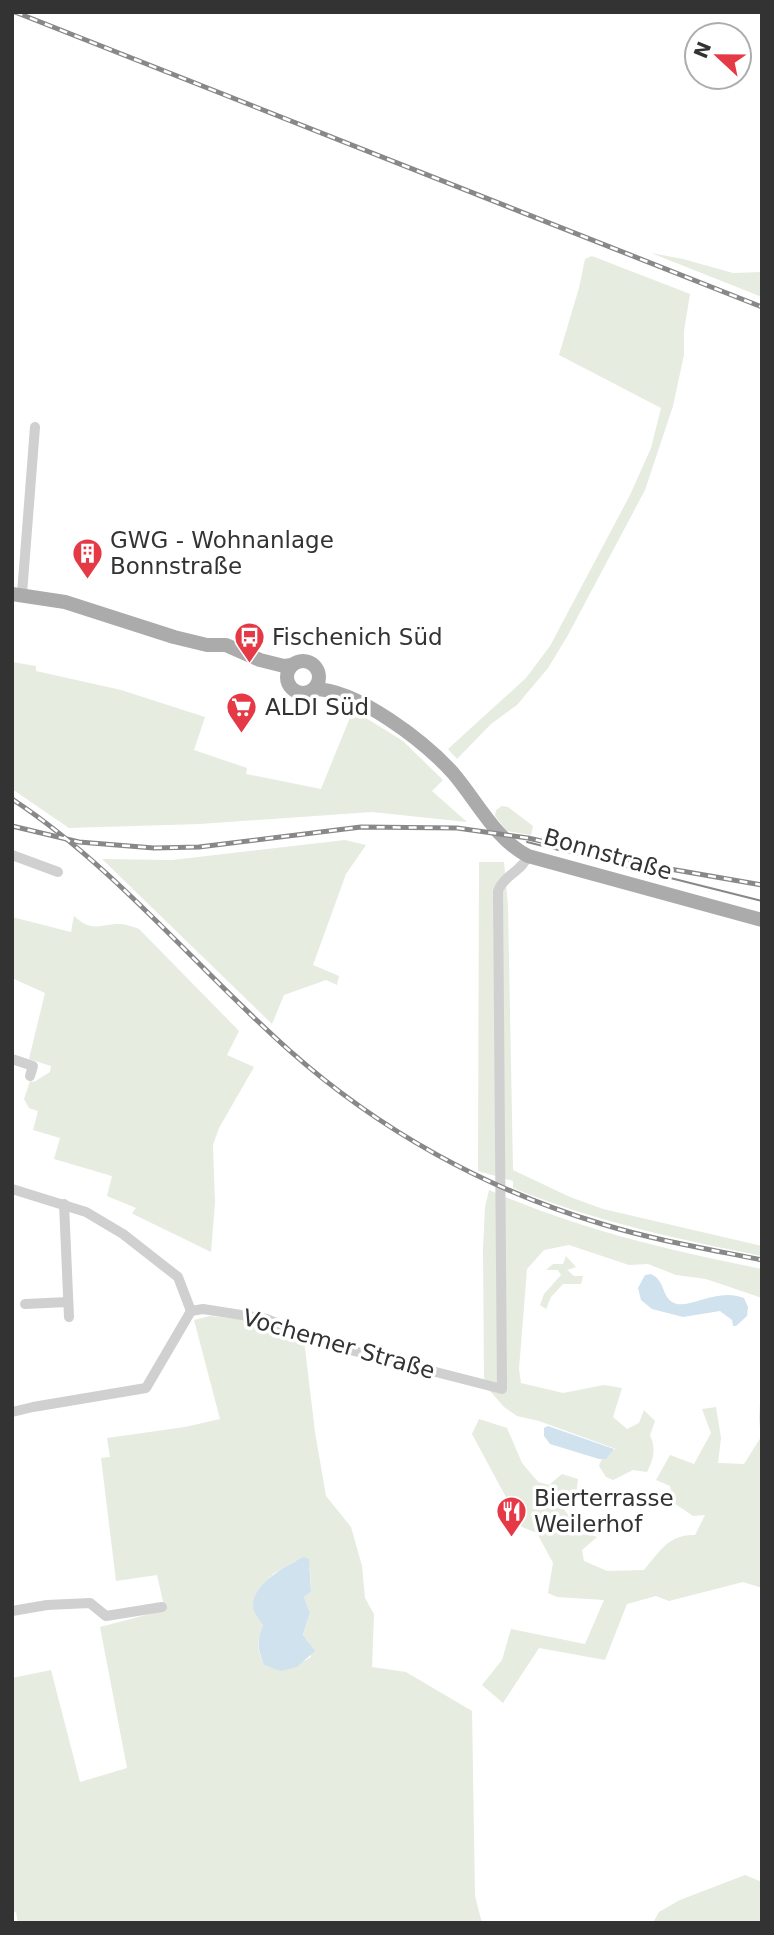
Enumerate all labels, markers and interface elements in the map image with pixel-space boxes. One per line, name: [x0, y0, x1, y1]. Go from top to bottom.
north arrow: [683, 21, 753, 91]
text: N: [689, 38, 715, 61]
place label: GWG - Wohnanlage Bonnstraße: [110, 527, 334, 579]
building icon: GWG - Wohnanlage Bonnstraße: [70, 536, 104, 580]
bus stop icon: Fischenich Süd: [232, 620, 266, 664]
place label: Fischenich Süd: [272, 624, 443, 650]
supermarket icon: ALDI Süd: [225, 690, 259, 734]
place label: ALDI Süd: [265, 694, 369, 720]
street label: Bonnstraße: [541, 823, 675, 885]
street label: Vochemer Straße: [240, 1304, 438, 1384]
place label: Bierterrasse Weilerhof: [534, 1485, 674, 1537]
restaurant icon: Bierterrasse Weilerhof: [494, 1494, 528, 1538]

